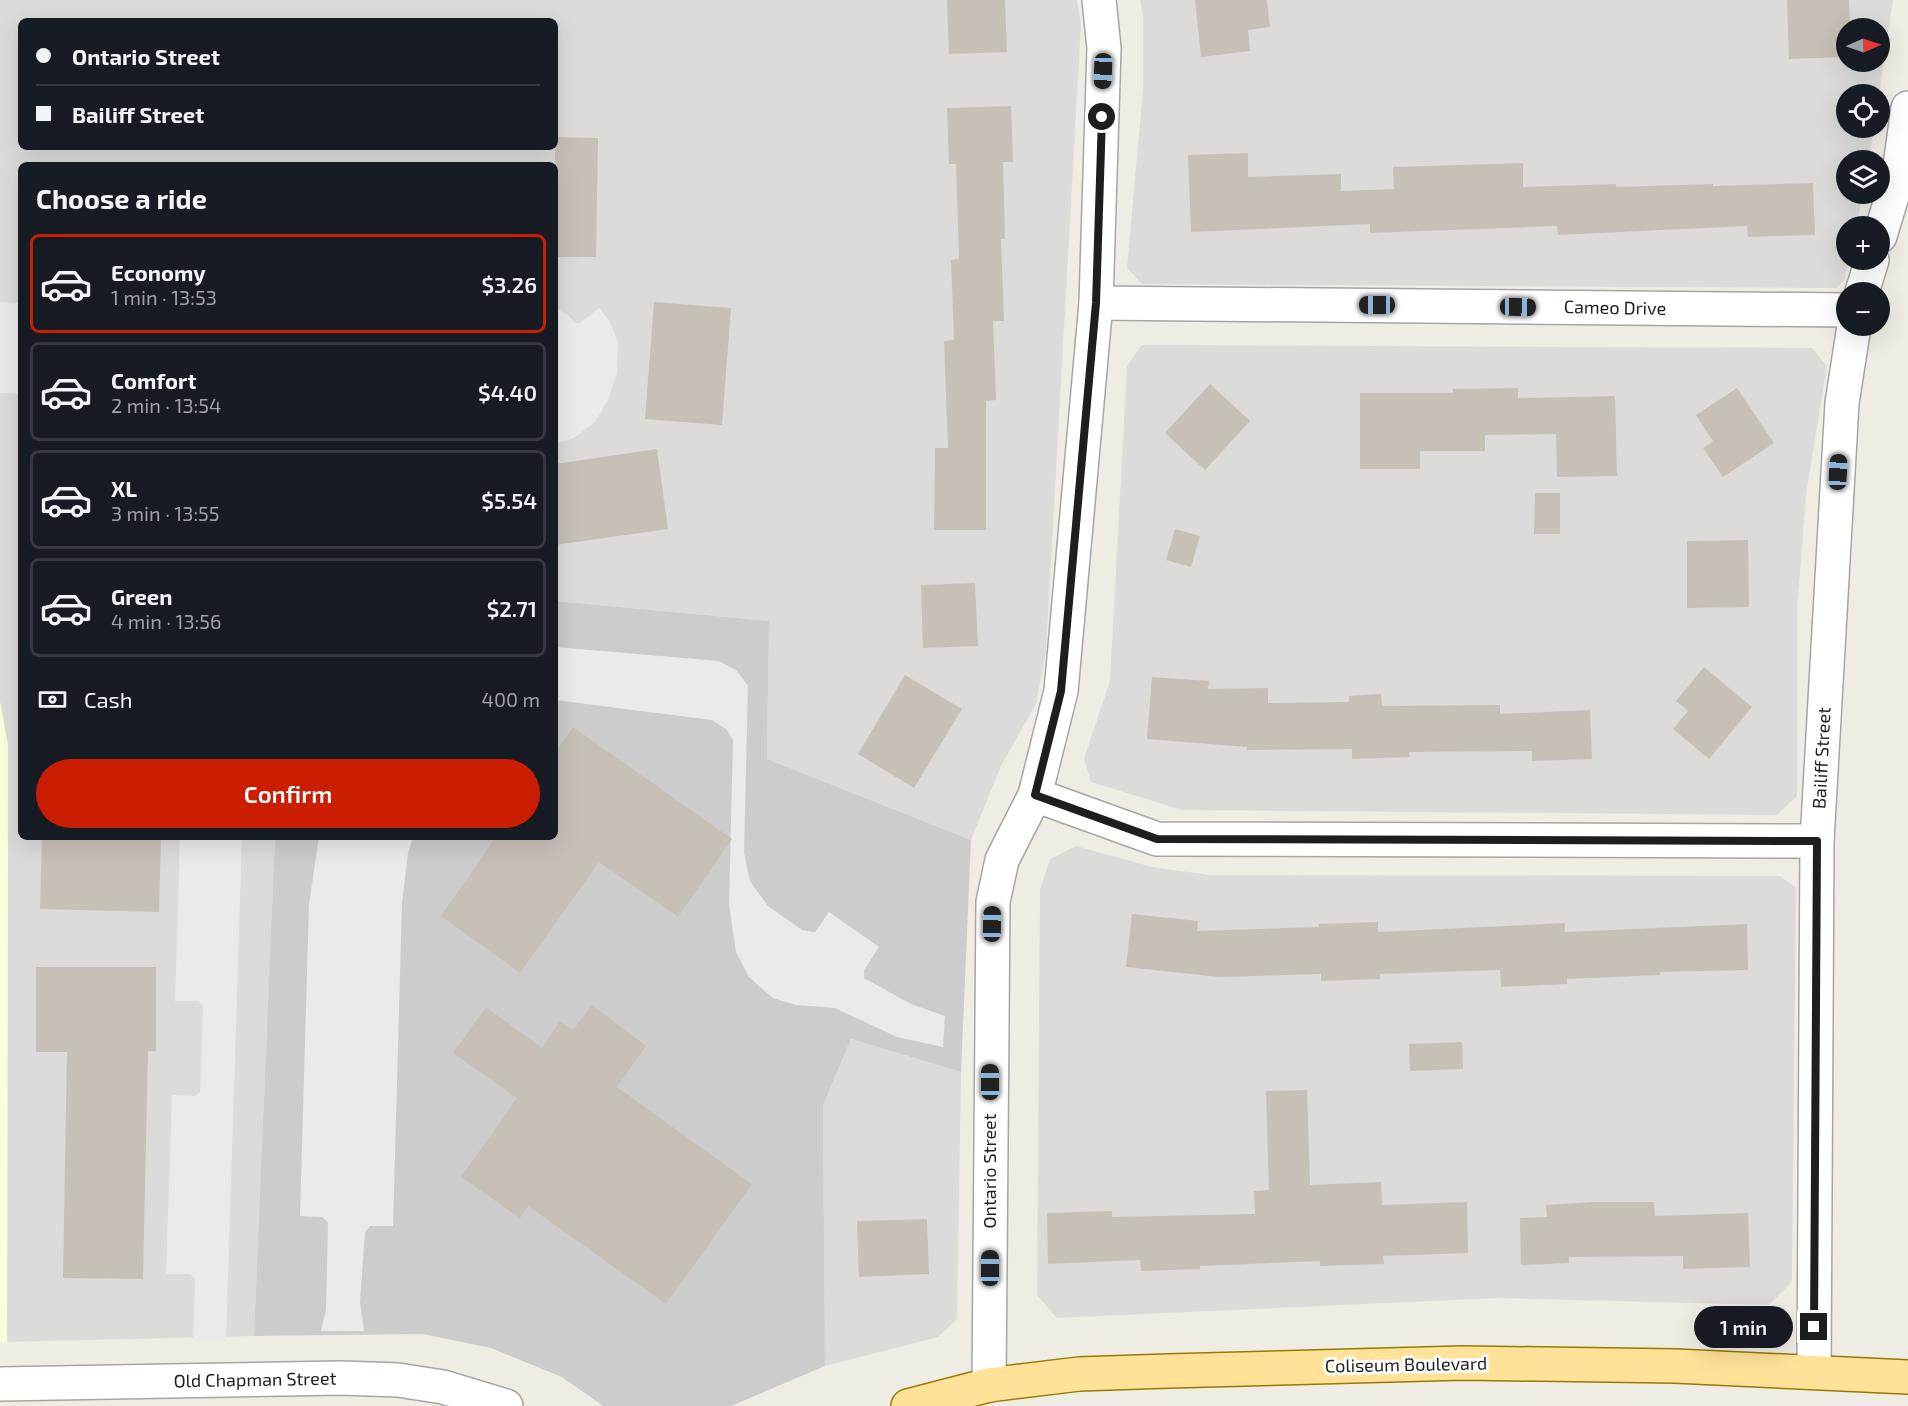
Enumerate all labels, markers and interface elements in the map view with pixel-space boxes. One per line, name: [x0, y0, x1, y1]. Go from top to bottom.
north arrow: [1836, 18, 1890, 72]
map controls: [1836, 18, 1890, 336]
text: Ontario Street: [72, 43, 220, 69]
car: [1093, 53, 1113, 89]
button: locate: [1836, 84, 1890, 138]
text: Bailiff Street: [72, 101, 204, 127]
route start: [1088, 103, 1115, 130]
button: layers: [1836, 150, 1890, 204]
text: Choose a ride: [36, 182, 207, 214]
button: +: [1836, 216, 1890, 270]
icon: car: [39, 257, 93, 311]
text: Economy: [111, 259, 206, 285]
text: $3.26: [481, 271, 537, 297]
button: −: [1836, 282, 1890, 336]
text: 1 min · 13:53: [111, 285, 217, 309]
street label: Cameo Drive: [1564, 295, 1666, 319]
car: [1359, 296, 1395, 314]
car: [1500, 298, 1536, 316]
icon: car: [39, 365, 93, 419]
text: Comfort: [111, 367, 196, 393]
text: $4.40: [478, 379, 537, 405]
text: 2 min · 13:54: [111, 393, 221, 417]
car: [1828, 454, 1848, 490]
icon: car: [39, 473, 93, 527]
text: XL: [111, 475, 137, 501]
text: $5.54: [481, 487, 537, 513]
text: 3 min · 13:55: [111, 501, 220, 525]
icon: car: [39, 581, 93, 635]
text: Green: [111, 583, 173, 609]
text: $2.71: [487, 595, 537, 621]
text: 4 min · 13:56: [111, 609, 221, 633]
icon: cash: [36, 683, 69, 716]
text: Cash: [84, 686, 133, 712]
text: 400 m: [482, 687, 540, 711]
street label: Bailiff Street: [1807, 706, 1835, 810]
button: Confirm: [36, 759, 540, 828]
car: [983, 906, 1001, 942]
car: [981, 1064, 999, 1100]
street label: Ontario Street: [978, 1113, 1000, 1229]
car: [981, 1250, 999, 1286]
callout: 1 min: [1694, 1306, 1793, 1348]
route end: [1800, 1313, 1827, 1340]
text: 1 min: [1720, 1315, 1767, 1339]
street label: Coliseum Boulevard: [1325, 1352, 1487, 1376]
street label: Old Chapman Street: [173, 1367, 337, 1391]

